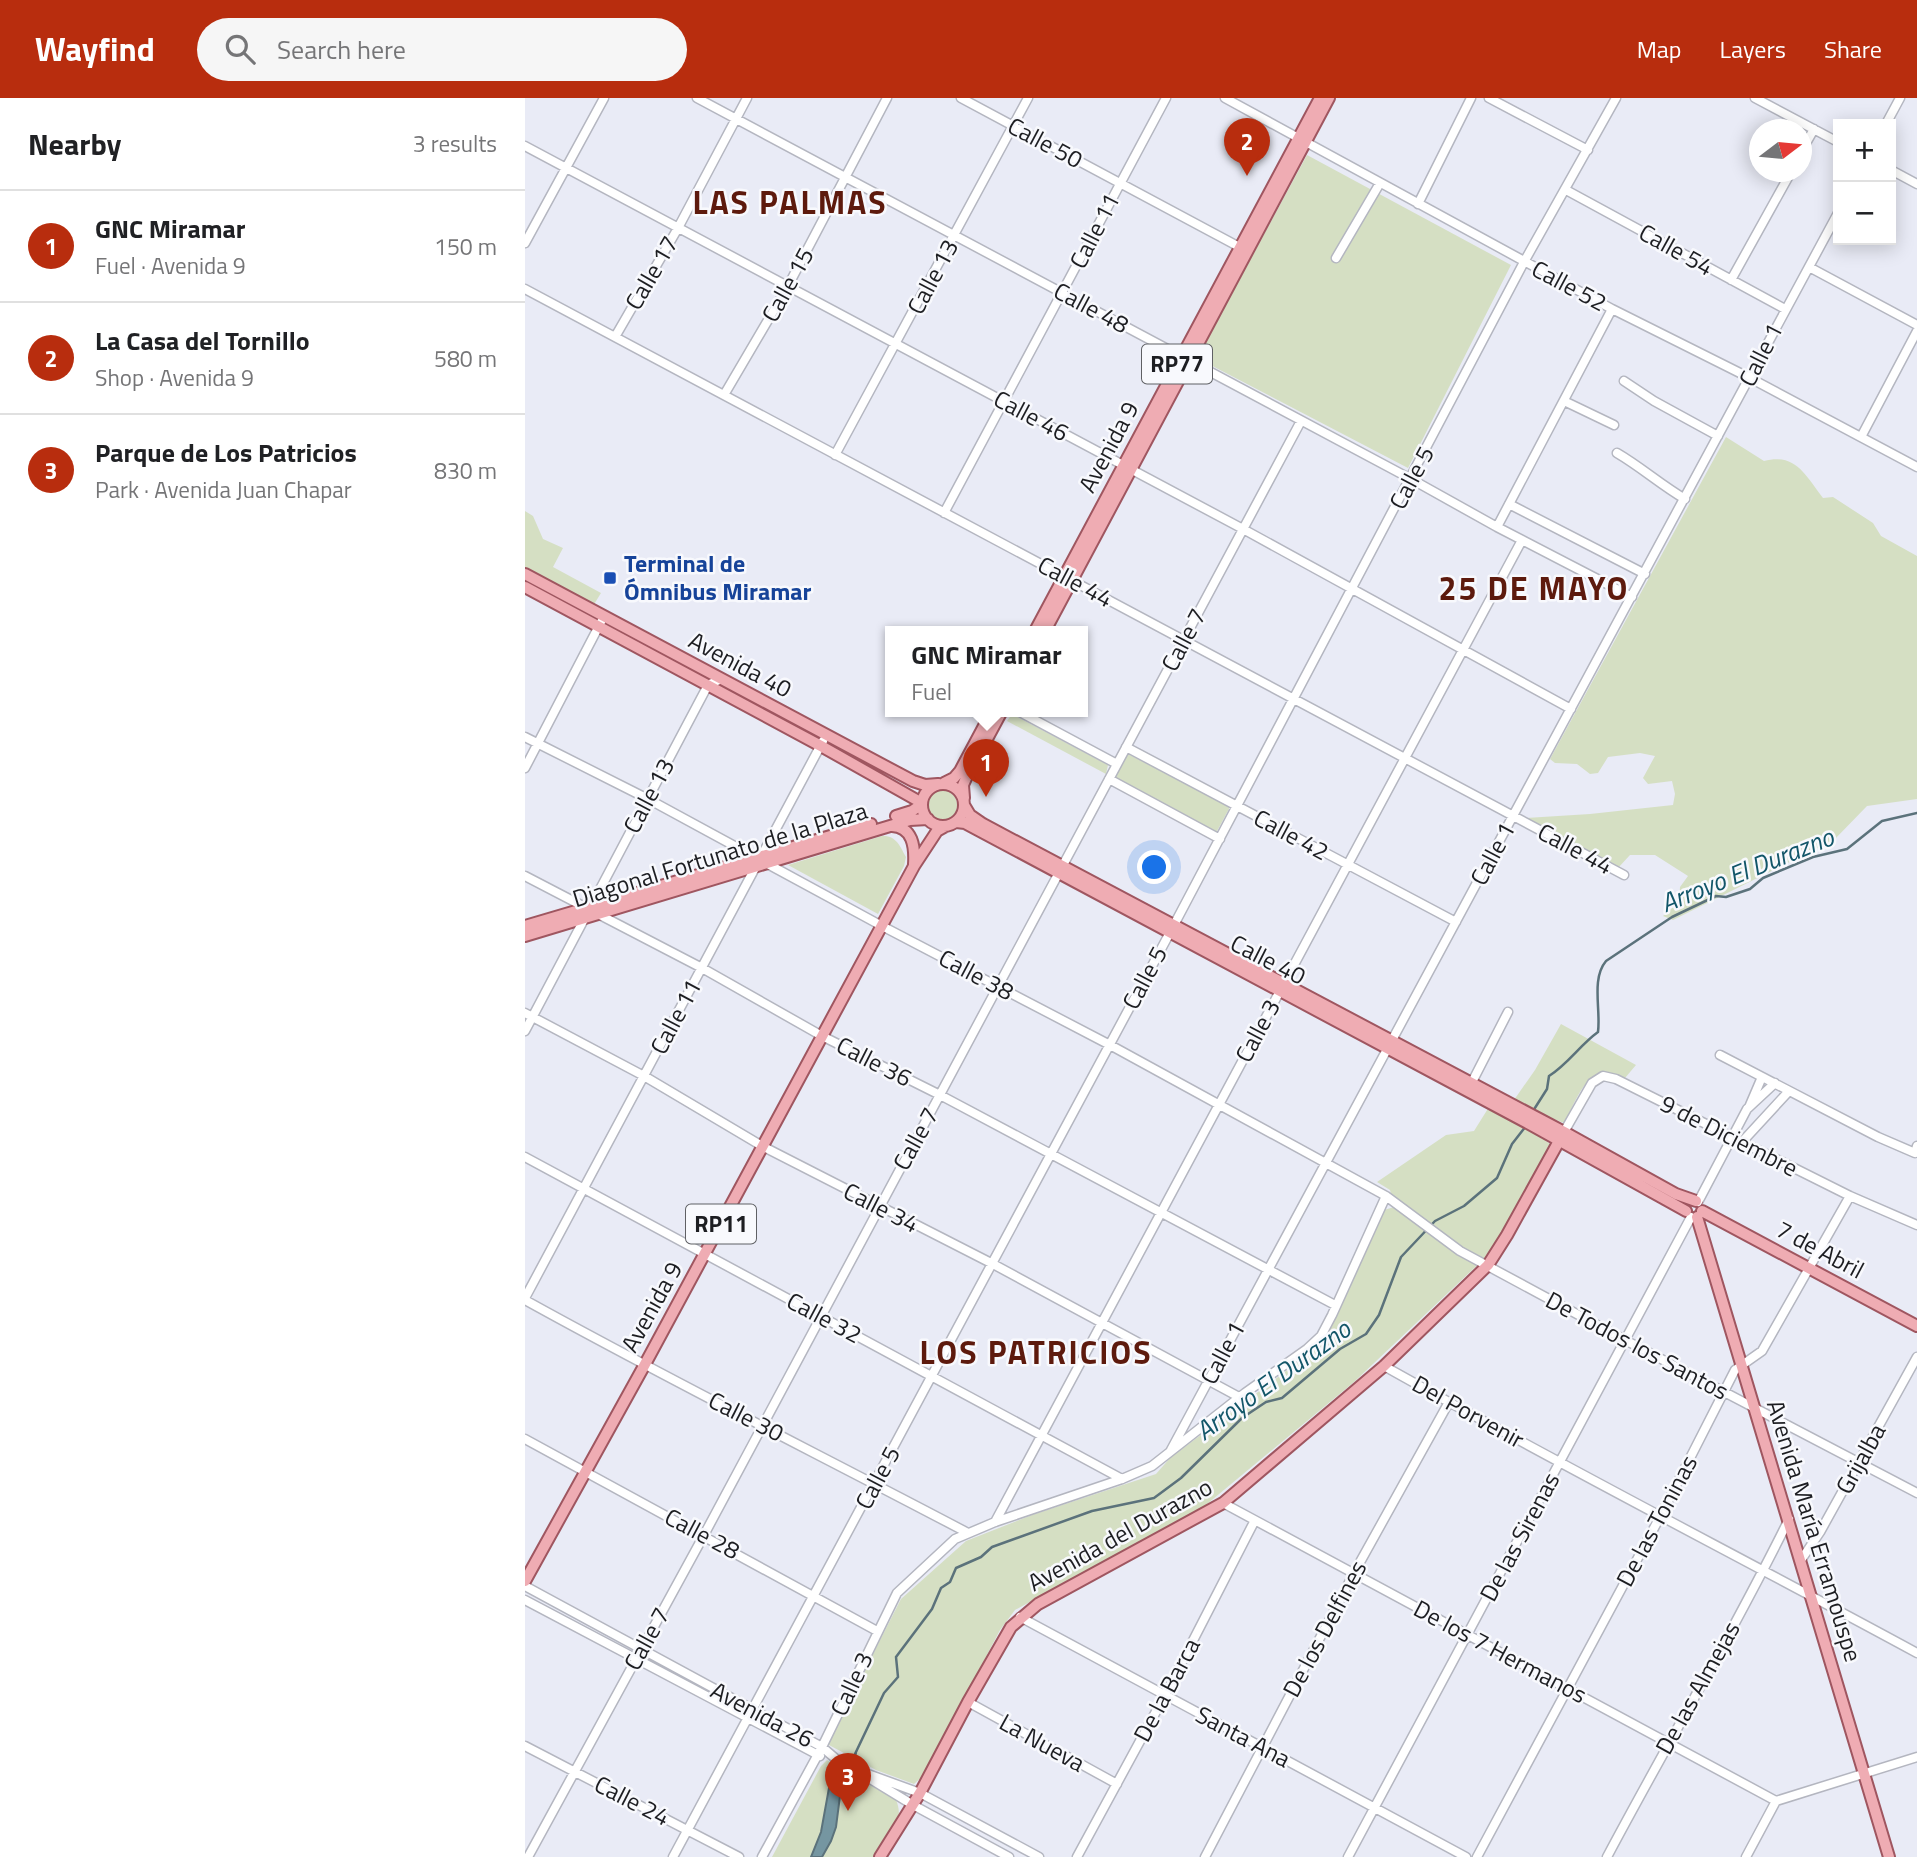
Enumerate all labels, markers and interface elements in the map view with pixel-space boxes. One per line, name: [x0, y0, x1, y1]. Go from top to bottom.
search box: [197, 18, 687, 81]
text: Wayfind: [35, 24, 155, 74]
icon: search: [221, 30, 259, 68]
text: Search here: [277, 30, 406, 69]
text: Map: [1637, 31, 1682, 67]
text: Layers: [1720, 31, 1786, 67]
text: Share: [1824, 31, 1882, 67]
street label: Calle 50: [1002, 107, 1089, 177]
pin: 2: [1224, 118, 1270, 176]
north arrow: [1749, 119, 1812, 182]
map controls: [1833, 119, 1896, 245]
button: +: [1833, 119, 1896, 182]
text: Nearby: [28, 121, 121, 167]
text: 3 results: [413, 126, 497, 161]
district label: LAS PALMAS: [692, 178, 888, 226]
button: −: [1833, 182, 1896, 245]
street label: Calle 11: [1060, 187, 1128, 275]
text: GNC Miramar: [95, 209, 246, 248]
street label: Calle 54: [1633, 214, 1720, 284]
text: 1: [45, 229, 57, 264]
text: 150 m: [434, 229, 497, 264]
street label: Calle 17: [615, 229, 687, 316]
street label: Calle 13: [897, 233, 967, 320]
street label: Calle 15: [752, 241, 822, 328]
text: Fuel · Avenida 9: [95, 248, 246, 283]
street label: Calle 52: [1526, 250, 1613, 320]
street label: Calle 48: [1048, 272, 1135, 342]
street label: Calle 1: [1729, 317, 1791, 393]
text: La Casa del Tornillo: [95, 321, 310, 360]
text: 2: [45, 341, 57, 376]
text: 580 m: [434, 341, 497, 376]
road number: RP77: [1142, 344, 1212, 384]
text: Shop · Avenida 9: [95, 360, 254, 395]
street label: Calle 46: [988, 380, 1075, 450]
street label: Avenida 9: [1069, 394, 1147, 499]
text: Parque de Los Patricios: [95, 433, 357, 472]
street label: Calle 5: [1379, 439, 1443, 516]
text: 3: [45, 453, 57, 488]
text: 830 m: [434, 453, 497, 488]
text: Park · Avenida Juan Chapar: [95, 472, 352, 507]
place label: Terminal de Ómnibus Miramar: [624, 545, 812, 609]
street label: Calle 44: [1032, 546, 1119, 616]
district label: 25 DE MAYO: [1439, 564, 1629, 612]
marker: Terminal de Ómnibus Miramar: [602, 570, 618, 586]
street label: Calle 7: [1151, 601, 1215, 678]
street label: Avenida 40: [682, 622, 799, 706]
popup: [885, 626, 1088, 717]
text: GNC Miramar: [911, 635, 1062, 674]
text: Fuel: [911, 674, 952, 709]
pin: 1: [963, 739, 1009, 797]
street label: Calle 13: [613, 752, 683, 839]
street label: Diagonal Fortunato de la Plaza: [568, 792, 872, 916]
street label: Calle 42: [1248, 799, 1335, 869]
street label: Calle 44: [1532, 813, 1619, 883]
street label: Calle 1: [1460, 815, 1524, 892]
water label: Arroyo El Durazno: [1654, 817, 1840, 922]
your location: [1137, 850, 1171, 884]
street label: Calle 40: [1224, 925, 1312, 993]
street label: Calle 38: [933, 939, 1020, 1009]
street label: Calle 5: [1112, 939, 1176, 1016]
street label: Calle 11: [640, 973, 710, 1060]
street label: Calle 3: [1225, 992, 1289, 1069]
street label: Calle 36: [830, 1027, 918, 1095]
street label: 9 de Diciembre: [1654, 1085, 1805, 1185]
street label: Calle 7: [883, 1100, 947, 1177]
street label: Calle 34: [837, 1173, 925, 1241]
road number: RP11: [686, 1204, 756, 1244]
street label: 7 de Abril: [1770, 1211, 1871, 1287]
street label: Avenida 9: [611, 1255, 691, 1358]
street label: Calle 32: [781, 1282, 868, 1352]
street label: De Todos los Santos: [1540, 1282, 1735, 1409]
water label: Arroyo El Durazno: [1187, 1309, 1359, 1449]
street label: Calle 1: [1190, 1314, 1254, 1391]
district label: LOS PATRICIOS: [919, 1328, 1153, 1376]
street label: Del Porvenir: [1406, 1365, 1531, 1457]
street label: Calle 30: [702, 1382, 790, 1450]
street label: Avenida María Erramouspe: [1758, 1395, 1872, 1666]
street label: Grijalba: [1826, 1417, 1894, 1500]
street label: Calle 5: [845, 1439, 909, 1516]
street label: De las Toninas: [1606, 1448, 1706, 1593]
street label: De las Sirenas: [1470, 1466, 1568, 1607]
street label: Avenida del Durazno: [1021, 1468, 1218, 1600]
street label: Calle 28: [659, 1498, 746, 1568]
street label: De los Delfines: [1273, 1554, 1375, 1703]
street label: De los 7 Hermanos: [1407, 1590, 1593, 1712]
street label: Calle 7: [614, 1600, 678, 1677]
street label: De las Almejas: [1646, 1614, 1749, 1761]
street label: De la Barca: [1124, 1631, 1209, 1748]
street label: Calle 3: [821, 1646, 882, 1722]
street label: Avenida 26: [704, 1672, 821, 1756]
street label: Santa Ana: [1190, 1696, 1297, 1776]
street label: La Nueva: [993, 1704, 1092, 1780]
pin: 3: [825, 1753, 871, 1811]
street label: Calle 24: [588, 1766, 676, 1834]

